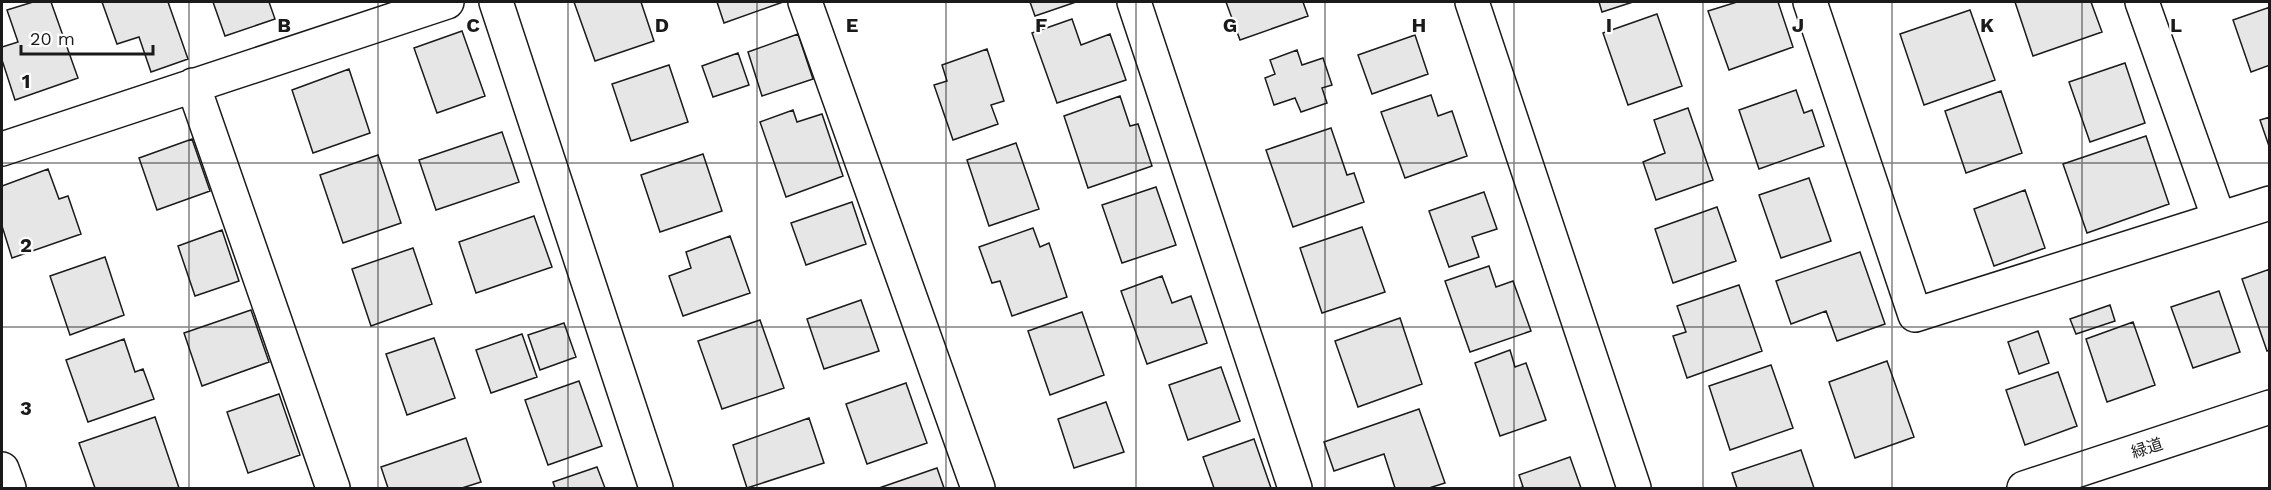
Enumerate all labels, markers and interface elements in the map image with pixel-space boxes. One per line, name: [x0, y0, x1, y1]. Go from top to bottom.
text: B: [277, 13, 291, 37]
text: C: [466, 13, 480, 37]
text: D: [655, 13, 669, 37]
text: E: [846, 13, 858, 37]
text: F: [1035, 13, 1047, 37]
text: G: [1223, 13, 1237, 37]
text: H: [1412, 13, 1426, 37]
text: I: [1606, 13, 1612, 37]
text: J: [1792, 13, 1804, 37]
text: K: [1980, 13, 1994, 37]
text: L: [2170, 13, 2182, 37]
scale bar: [21, 18, 153, 56]
text: 20 m: [30, 28, 75, 49]
text: 1: [22, 69, 30, 93]
text: 2: [20, 233, 32, 257]
text: 3: [20, 396, 32, 420]
street label: 緑道: [2129, 434, 2165, 462]

